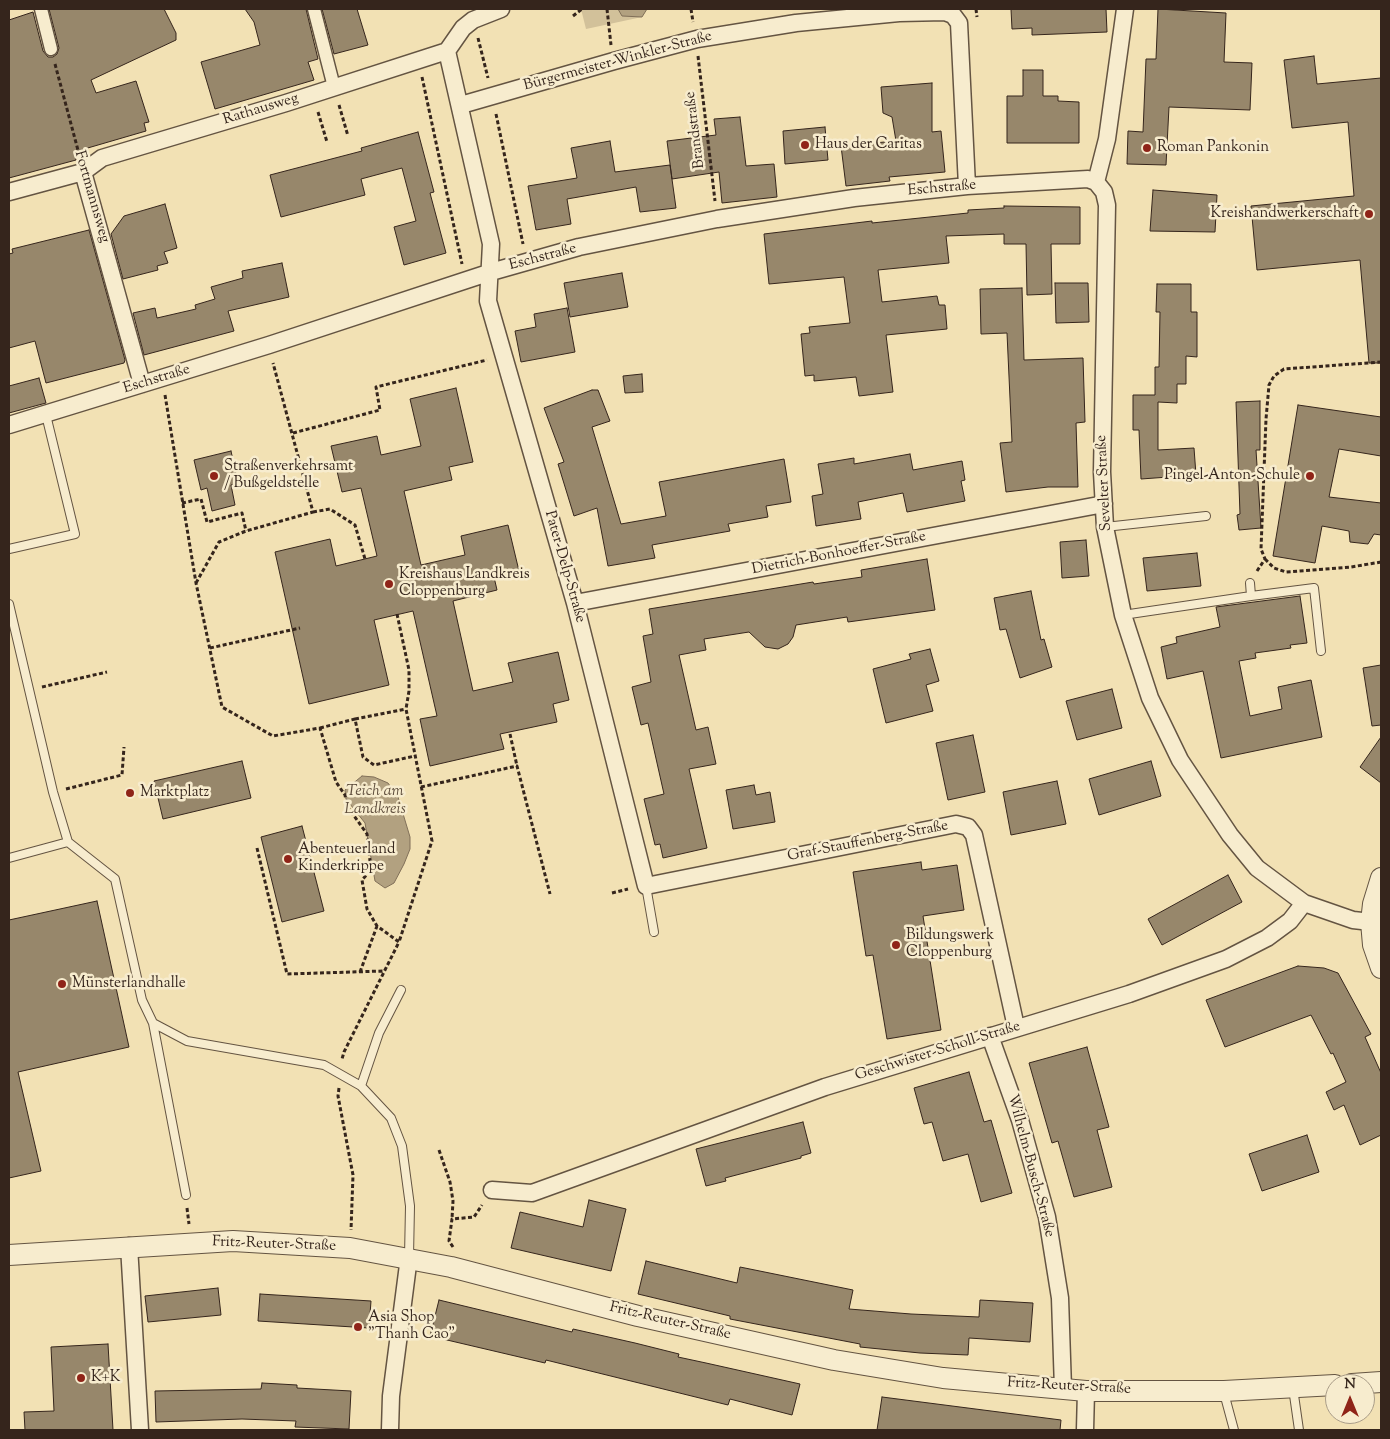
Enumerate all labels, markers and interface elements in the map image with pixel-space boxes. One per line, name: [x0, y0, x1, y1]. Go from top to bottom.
street label: Bürgermeister-Winkler-Straße: [522, 28, 714, 96]
street label: Rathausweg: [221, 90, 301, 130]
street label: Brandstraße: [682, 90, 710, 170]
place label: Haus der Caritas: [815, 136, 922, 154]
marker: Haus der Caritas: [799, 139, 811, 151]
place label: Roman Pankonin: [1157, 139, 1269, 157]
marker: Roman Pankonin: [1141, 142, 1153, 154]
street label: Fortmannsweg: [69, 149, 113, 245]
street label: Eschstraße: [907, 177, 977, 201]
place label: Kreishandwerkerschaft: [1210, 205, 1359, 223]
marker: Kreishandwerkerschaft: [1363, 208, 1375, 220]
street label: Eschstraße: [507, 240, 579, 276]
street label: Eschstraße: [121, 361, 193, 399]
street label: Sevelter Straße: [1093, 434, 1117, 532]
place label: Straßenverkehrsamt / Bußgeldstelle: [224, 458, 353, 493]
place label: Pingel-Anton-Schule: [1164, 467, 1300, 485]
marker: Straßenverkehrsamt / Bußgeldstelle: [208, 470, 220, 482]
marker: Pingel-Anton-Schule: [1304, 470, 1316, 482]
street label: Pater-Delp-Straße: [539, 509, 589, 625]
street label: Dietrich-Bonhoeffer-Straße: [751, 528, 927, 580]
place label: Kreishaus Landkreis Cloppenburg: [399, 566, 530, 601]
marker: Kreishaus Landkreis Cloppenburg: [383, 578, 395, 590]
water label: Teich am Landkreis: [344, 782, 406, 820]
place label: Marktplatz: [140, 784, 209, 802]
marker: Marktplatz: [124, 787, 136, 799]
street label: Graf-Stauffenberg-Straße: [786, 818, 950, 866]
place label: Abenteuerland Kinderkrippe: [298, 841, 396, 876]
marker: Abenteuerland Kinderkrippe: [282, 853, 294, 865]
place label: Bildungswerk Cloppenburg: [906, 927, 994, 962]
marker: Bildungswerk Cloppenburg: [890, 939, 902, 951]
place label: Münsterlandhalle: [72, 975, 186, 993]
marker: Münsterlandhalle: [56, 978, 68, 990]
street label: Geschwister-Scholl-Straße: [853, 1018, 1023, 1086]
street label: Wilhelm-Busch-Straße: [1002, 1093, 1058, 1239]
street label: Fritz-Reuter-Straße: [212, 1234, 336, 1256]
street label: Fritz-Reuter-Straße: [608, 1299, 732, 1345]
place label: Asia Shop "Thanh Cao": [368, 1309, 455, 1344]
marker: Asia Shop "Thanh Cao": [352, 1321, 364, 1333]
place label: K+K: [91, 1369, 121, 1387]
marker: K+K: [75, 1372, 87, 1384]
north arrow: [1325, 1374, 1375, 1424]
street label: Fritz-Reuter-Straße: [1007, 1375, 1131, 1399]
text: N: [1344, 1375, 1356, 1395]

